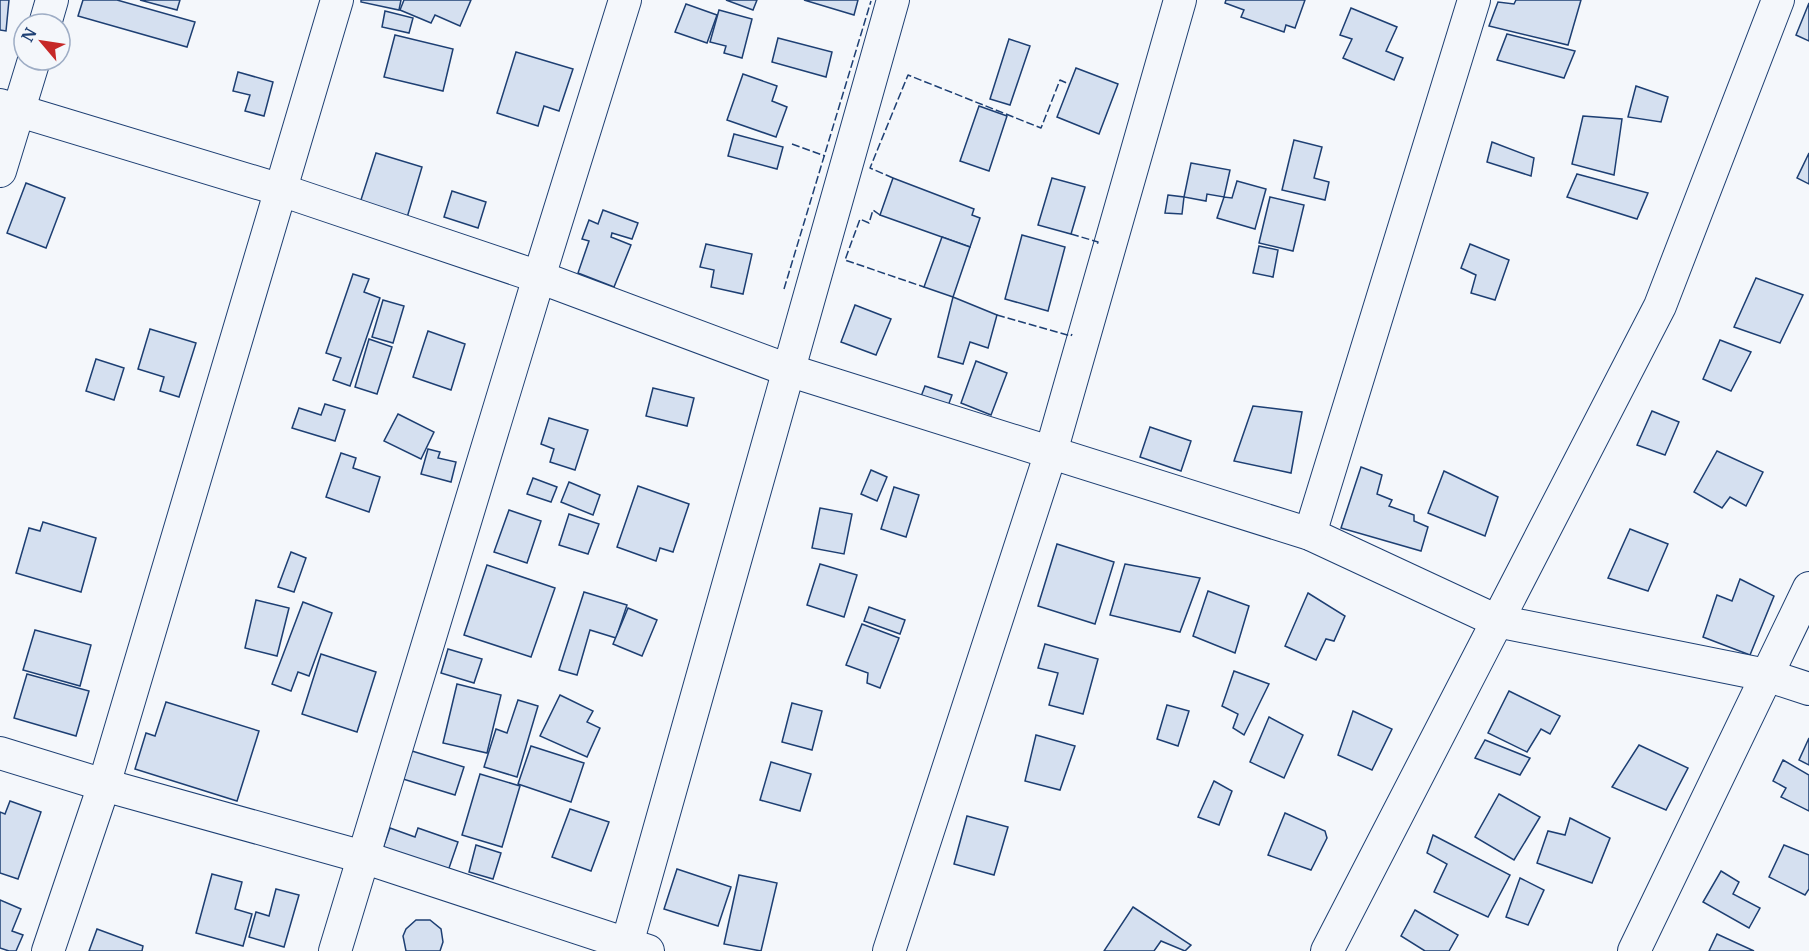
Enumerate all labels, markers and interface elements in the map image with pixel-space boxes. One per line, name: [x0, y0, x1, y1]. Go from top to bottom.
north arrow: [12, 12, 72, 72]
text: N: [17, 24, 41, 45]

